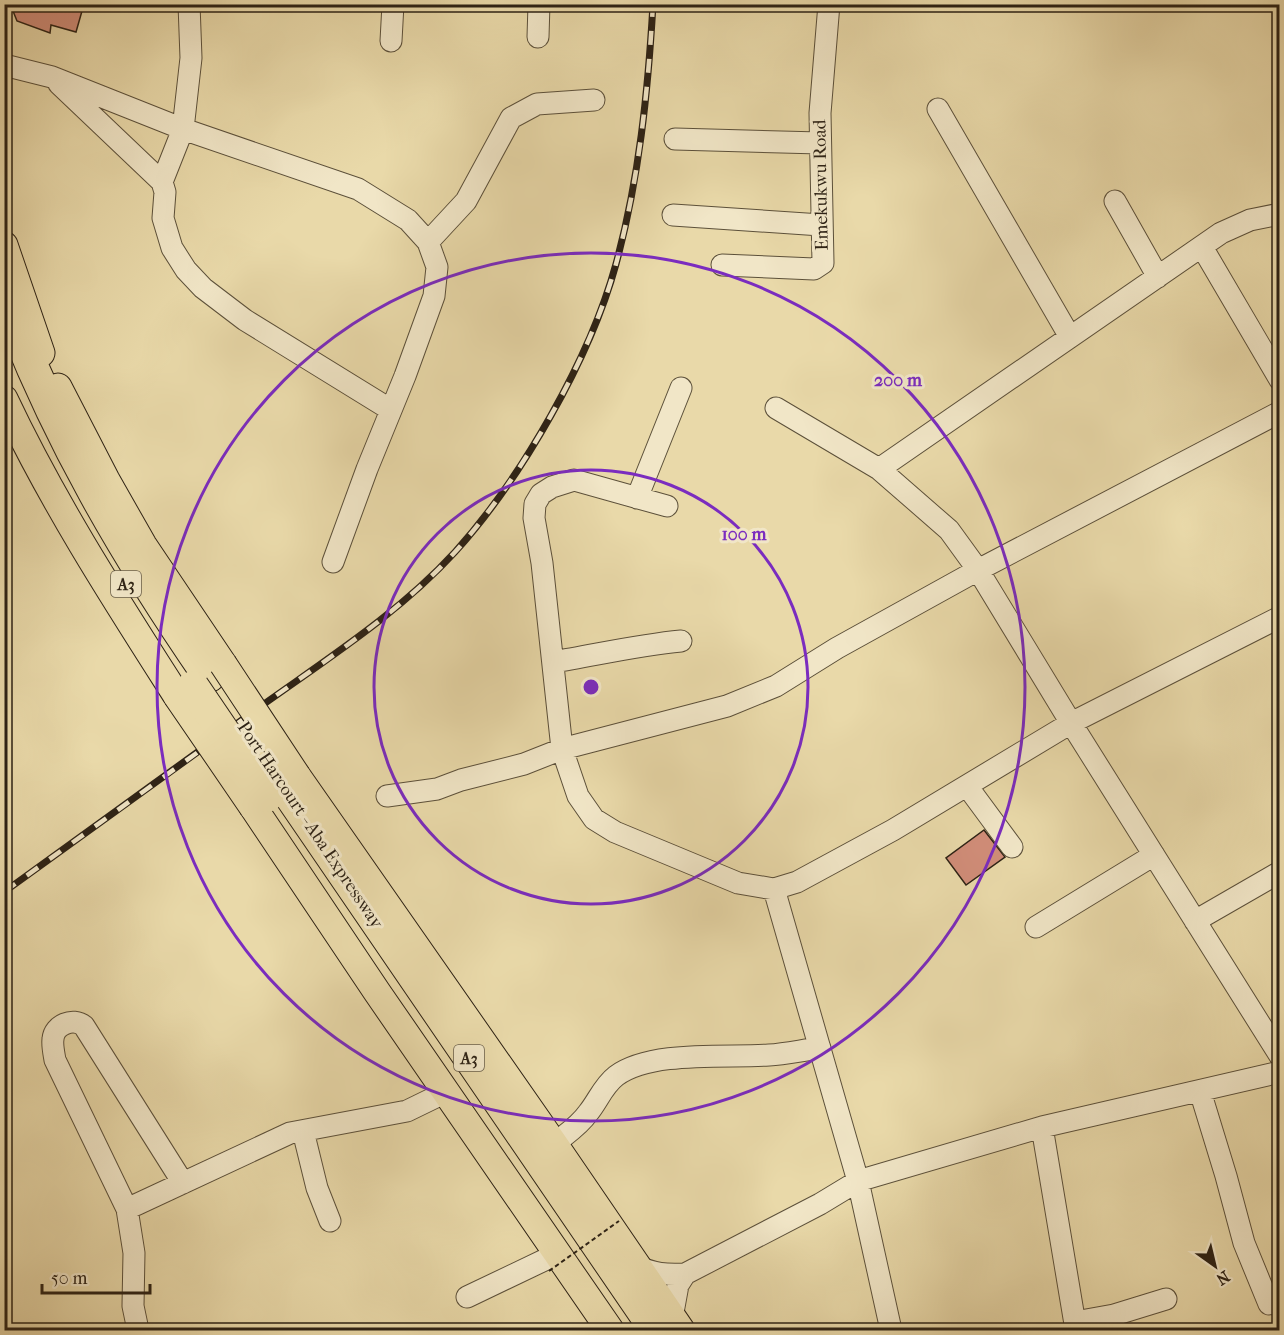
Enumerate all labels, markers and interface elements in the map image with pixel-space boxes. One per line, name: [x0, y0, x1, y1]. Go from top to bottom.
street label: Emekukwu Road: [809, 119, 833, 251]
text: 200 m: [874, 370, 923, 391]
text: 100 m: [721, 524, 768, 545]
road number: A3: [111, 571, 141, 597]
centre of rings: [581, 677, 601, 697]
street label: Port Harcourt - Aba Expressway: [233, 718, 388, 934]
road number: A3: [454, 1045, 484, 1071]
north arrow: [1185, 1236, 1245, 1296]
scale bar: [42, 1257, 150, 1295]
text: N: [1212, 1267, 1233, 1290]
text: 50 m: [51, 1268, 88, 1289]

